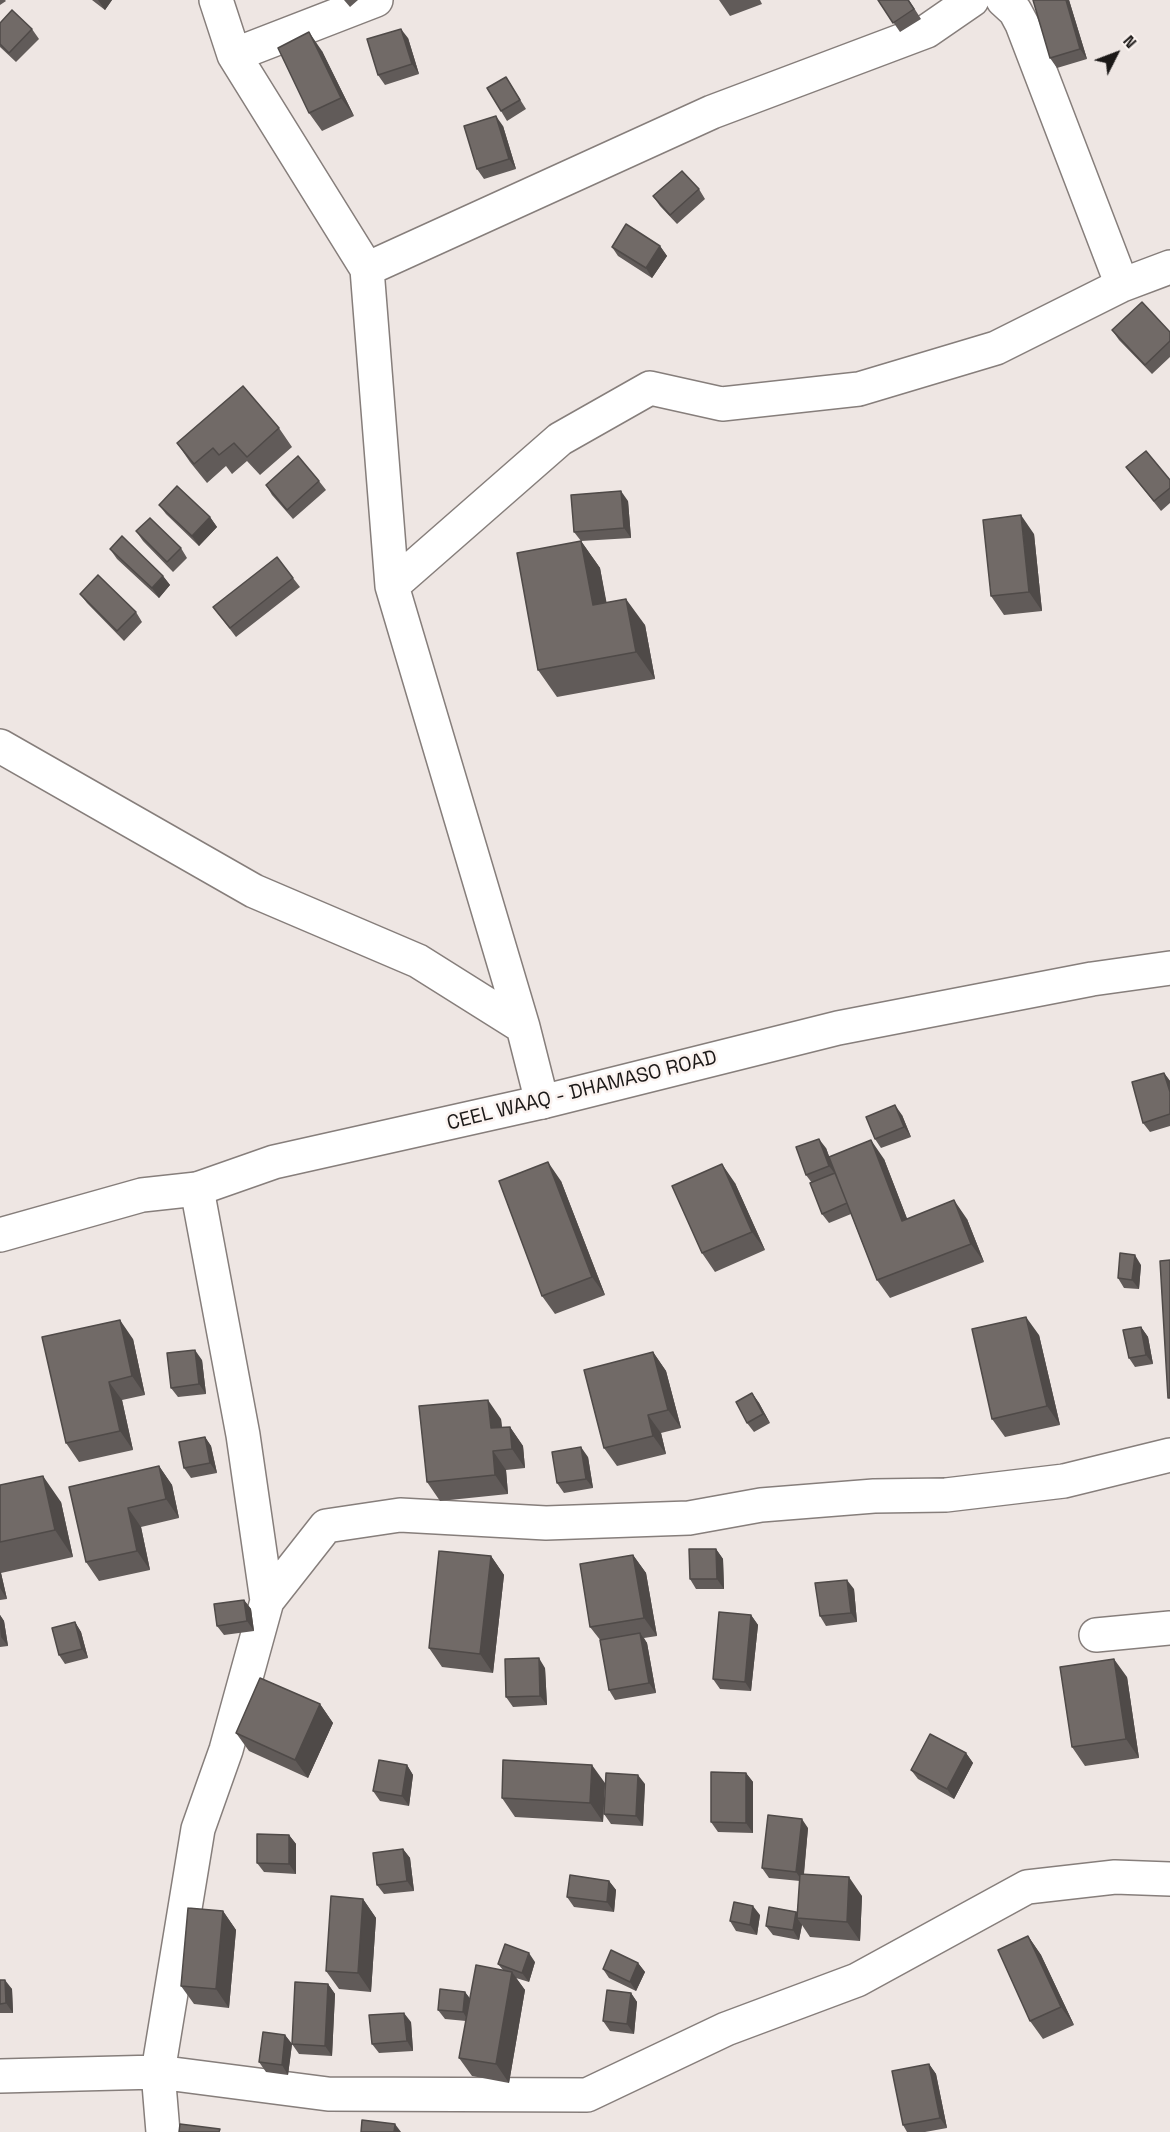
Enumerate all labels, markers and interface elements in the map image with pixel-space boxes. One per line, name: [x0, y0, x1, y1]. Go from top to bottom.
north arrow: [1086, 24, 1146, 84]
text: N: [1118, 31, 1141, 53]
street label: CEEL WAAQ - DHAMASO ROAD: [444, 1046, 720, 1136]

